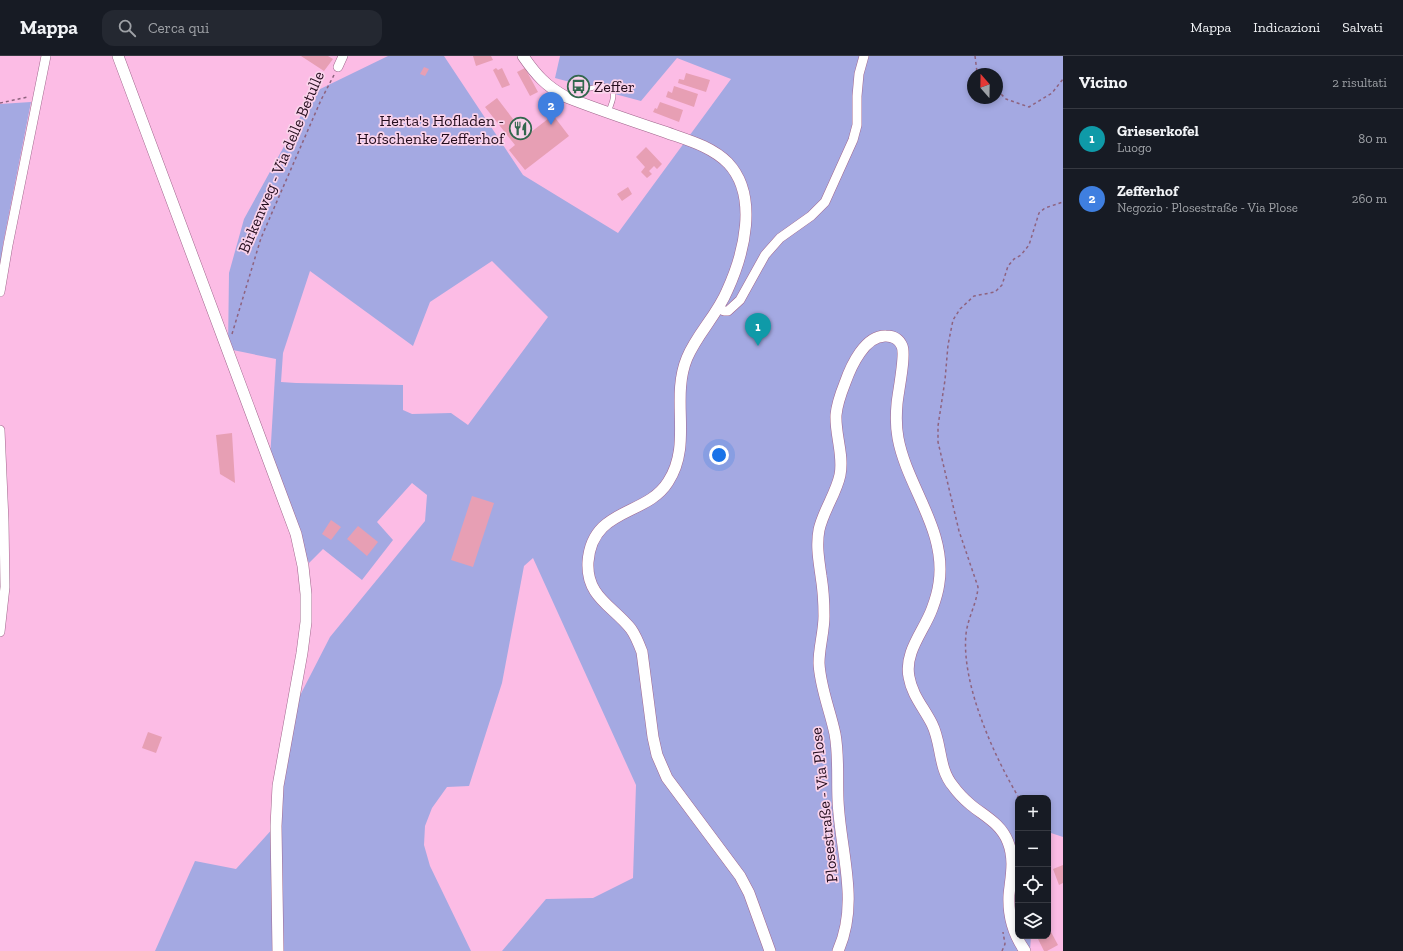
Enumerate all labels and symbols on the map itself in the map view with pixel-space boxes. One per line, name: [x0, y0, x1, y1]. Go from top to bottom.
street label: Birkenweg - Via delle Betulle: [234, 68, 328, 256]
north arrow: [967, 68, 1003, 104]
bus stop icon: Zeffer: [566, 73, 592, 99]
place label: Zeffer: [594, 77, 635, 96]
pin: 2: [538, 92, 564, 125]
place label: Herta's Hofladen - Hofschenke Zefferhof: [357, 111, 506, 148]
restaurant icon: Herta's Hofladen - Hofschenke Zefferhof: [507, 116, 533, 142]
pin: 1: [745, 313, 771, 346]
your location: [709, 445, 729, 465]
street label: Plosestraße - Via Plose: [806, 726, 842, 884]

